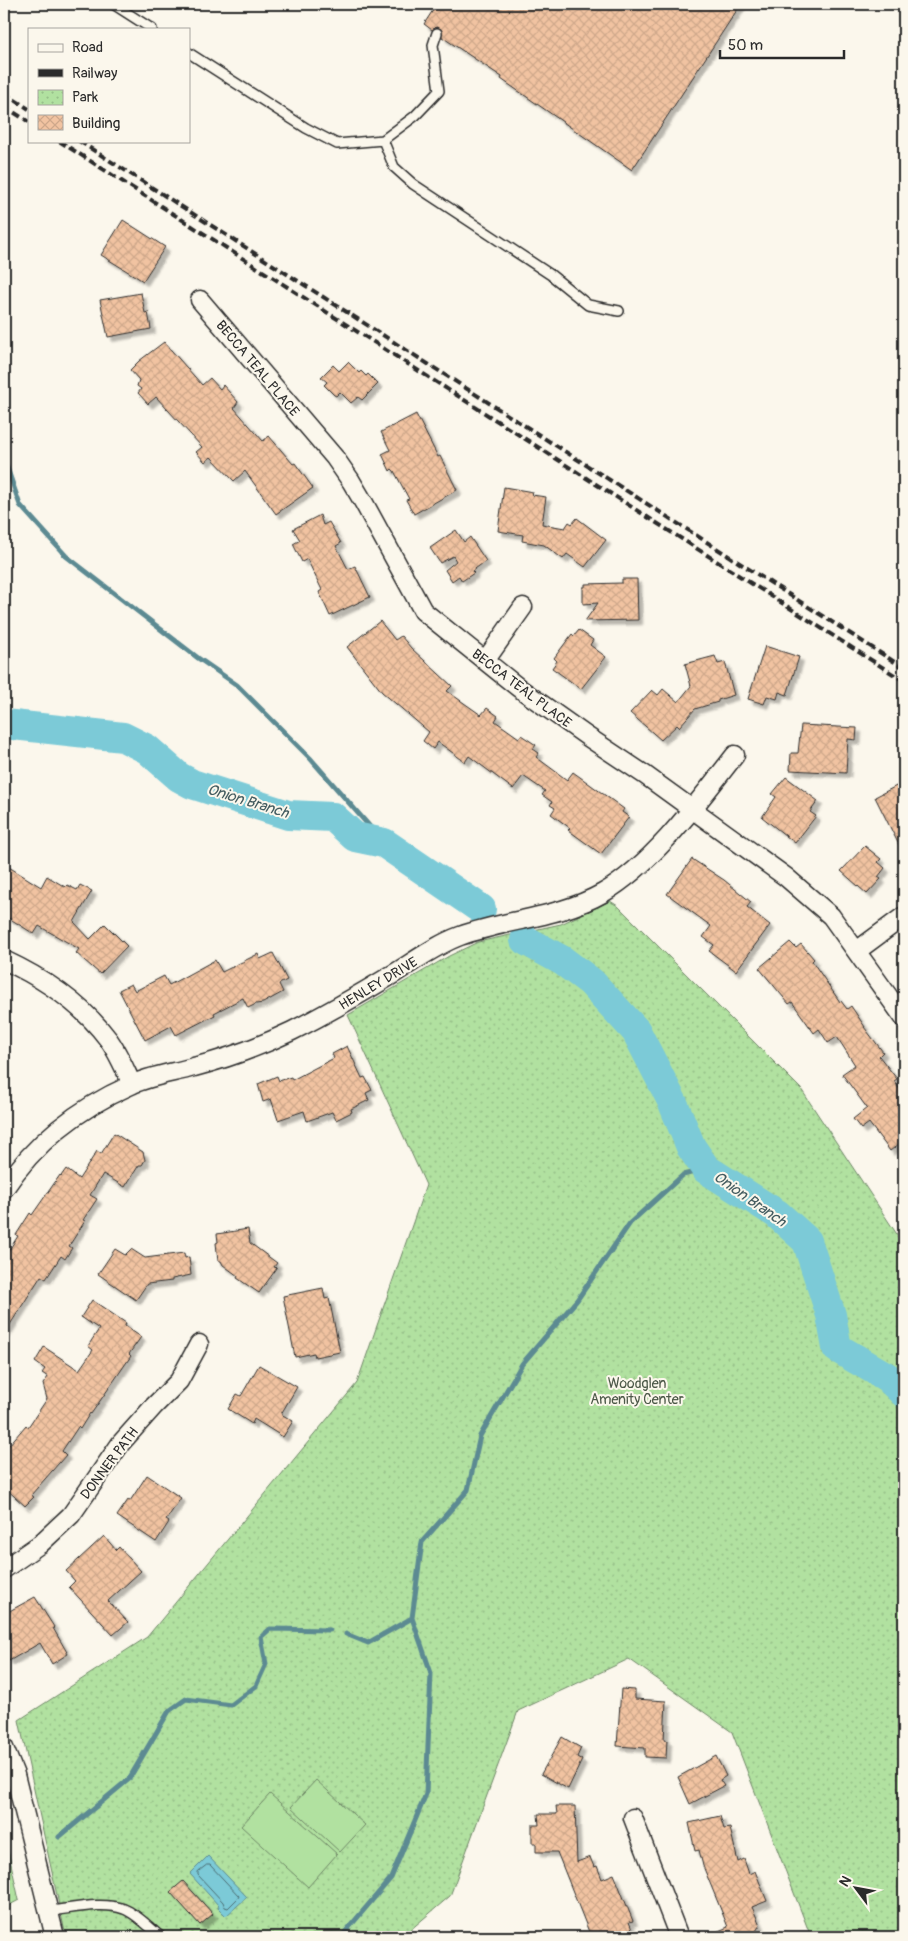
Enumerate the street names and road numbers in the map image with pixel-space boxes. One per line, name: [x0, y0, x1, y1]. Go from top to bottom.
street label: BECCA TEAL PLACE: [212, 317, 303, 420]
street label: BECCA TEAL PLACE: [469, 645, 575, 731]
street label: HENLEY DRIVE: [336, 953, 421, 1014]
street label: DONNER PATH: [77, 1424, 142, 1503]

